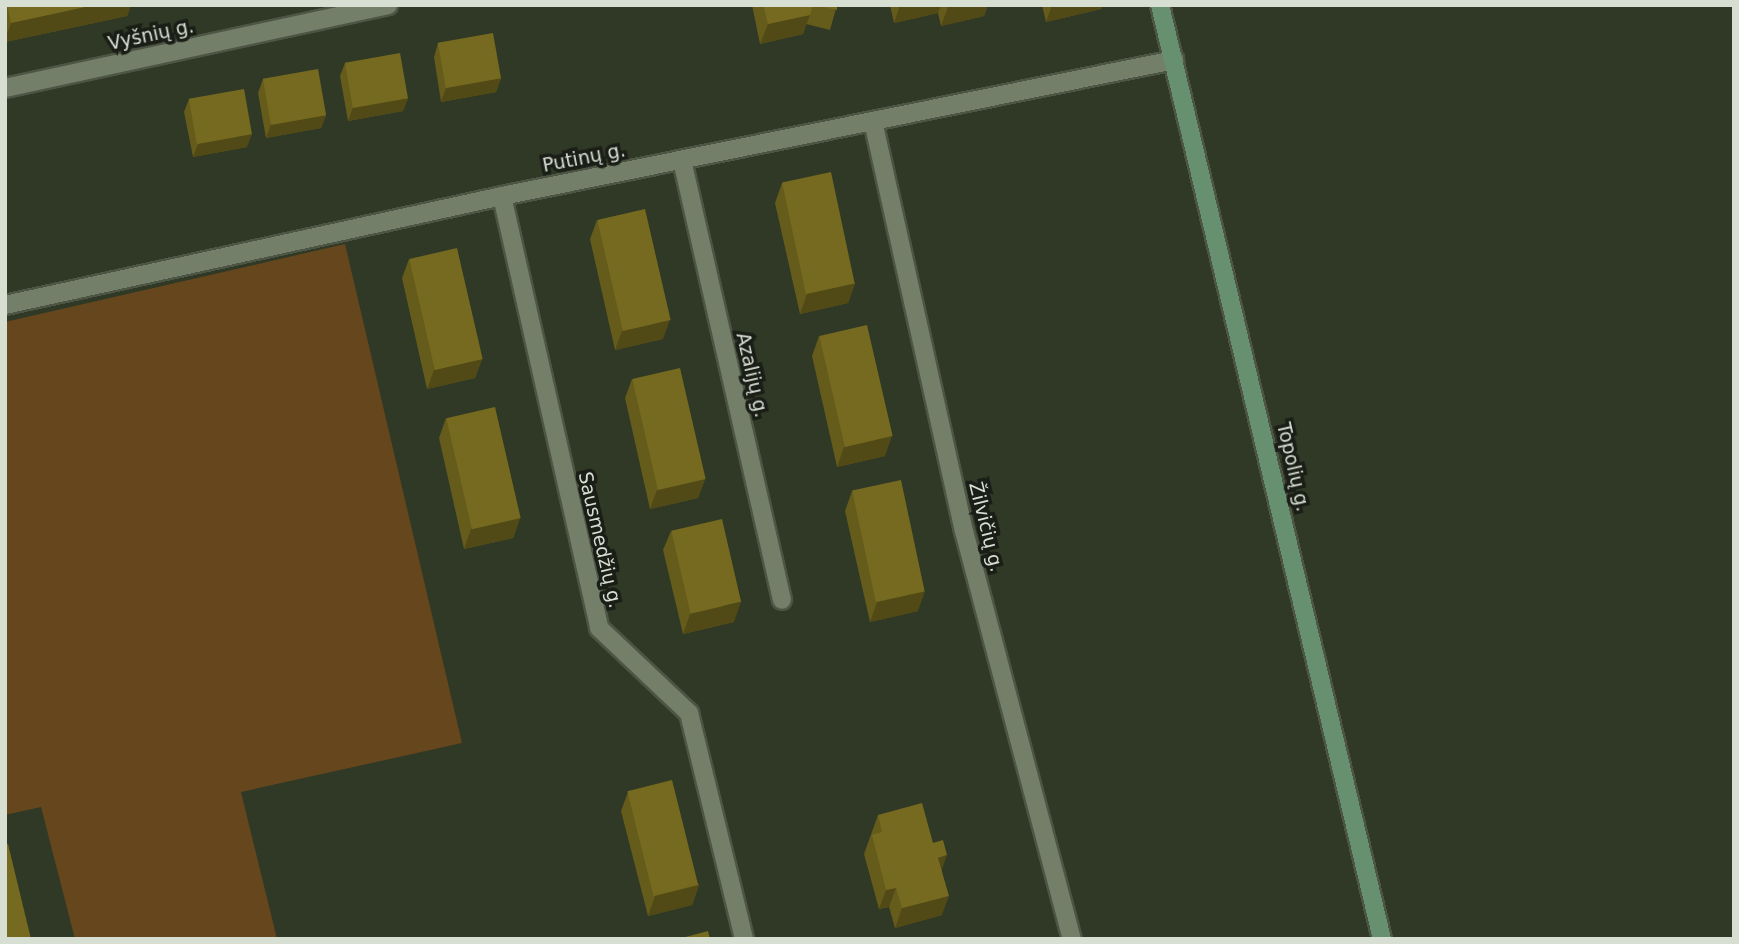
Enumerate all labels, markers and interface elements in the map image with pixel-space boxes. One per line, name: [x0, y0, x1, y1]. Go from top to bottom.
street label: Vyšnių g.: [106, 15, 196, 55]
street label: Putinų g.: [541, 139, 627, 177]
street label: Azalijų g.: [731, 330, 773, 420]
street label: Topolių g.: [1272, 420, 1314, 514]
street label: Sausmedžių g.: [573, 470, 627, 610]
street label: Žilvičių g.: [964, 480, 1008, 574]

